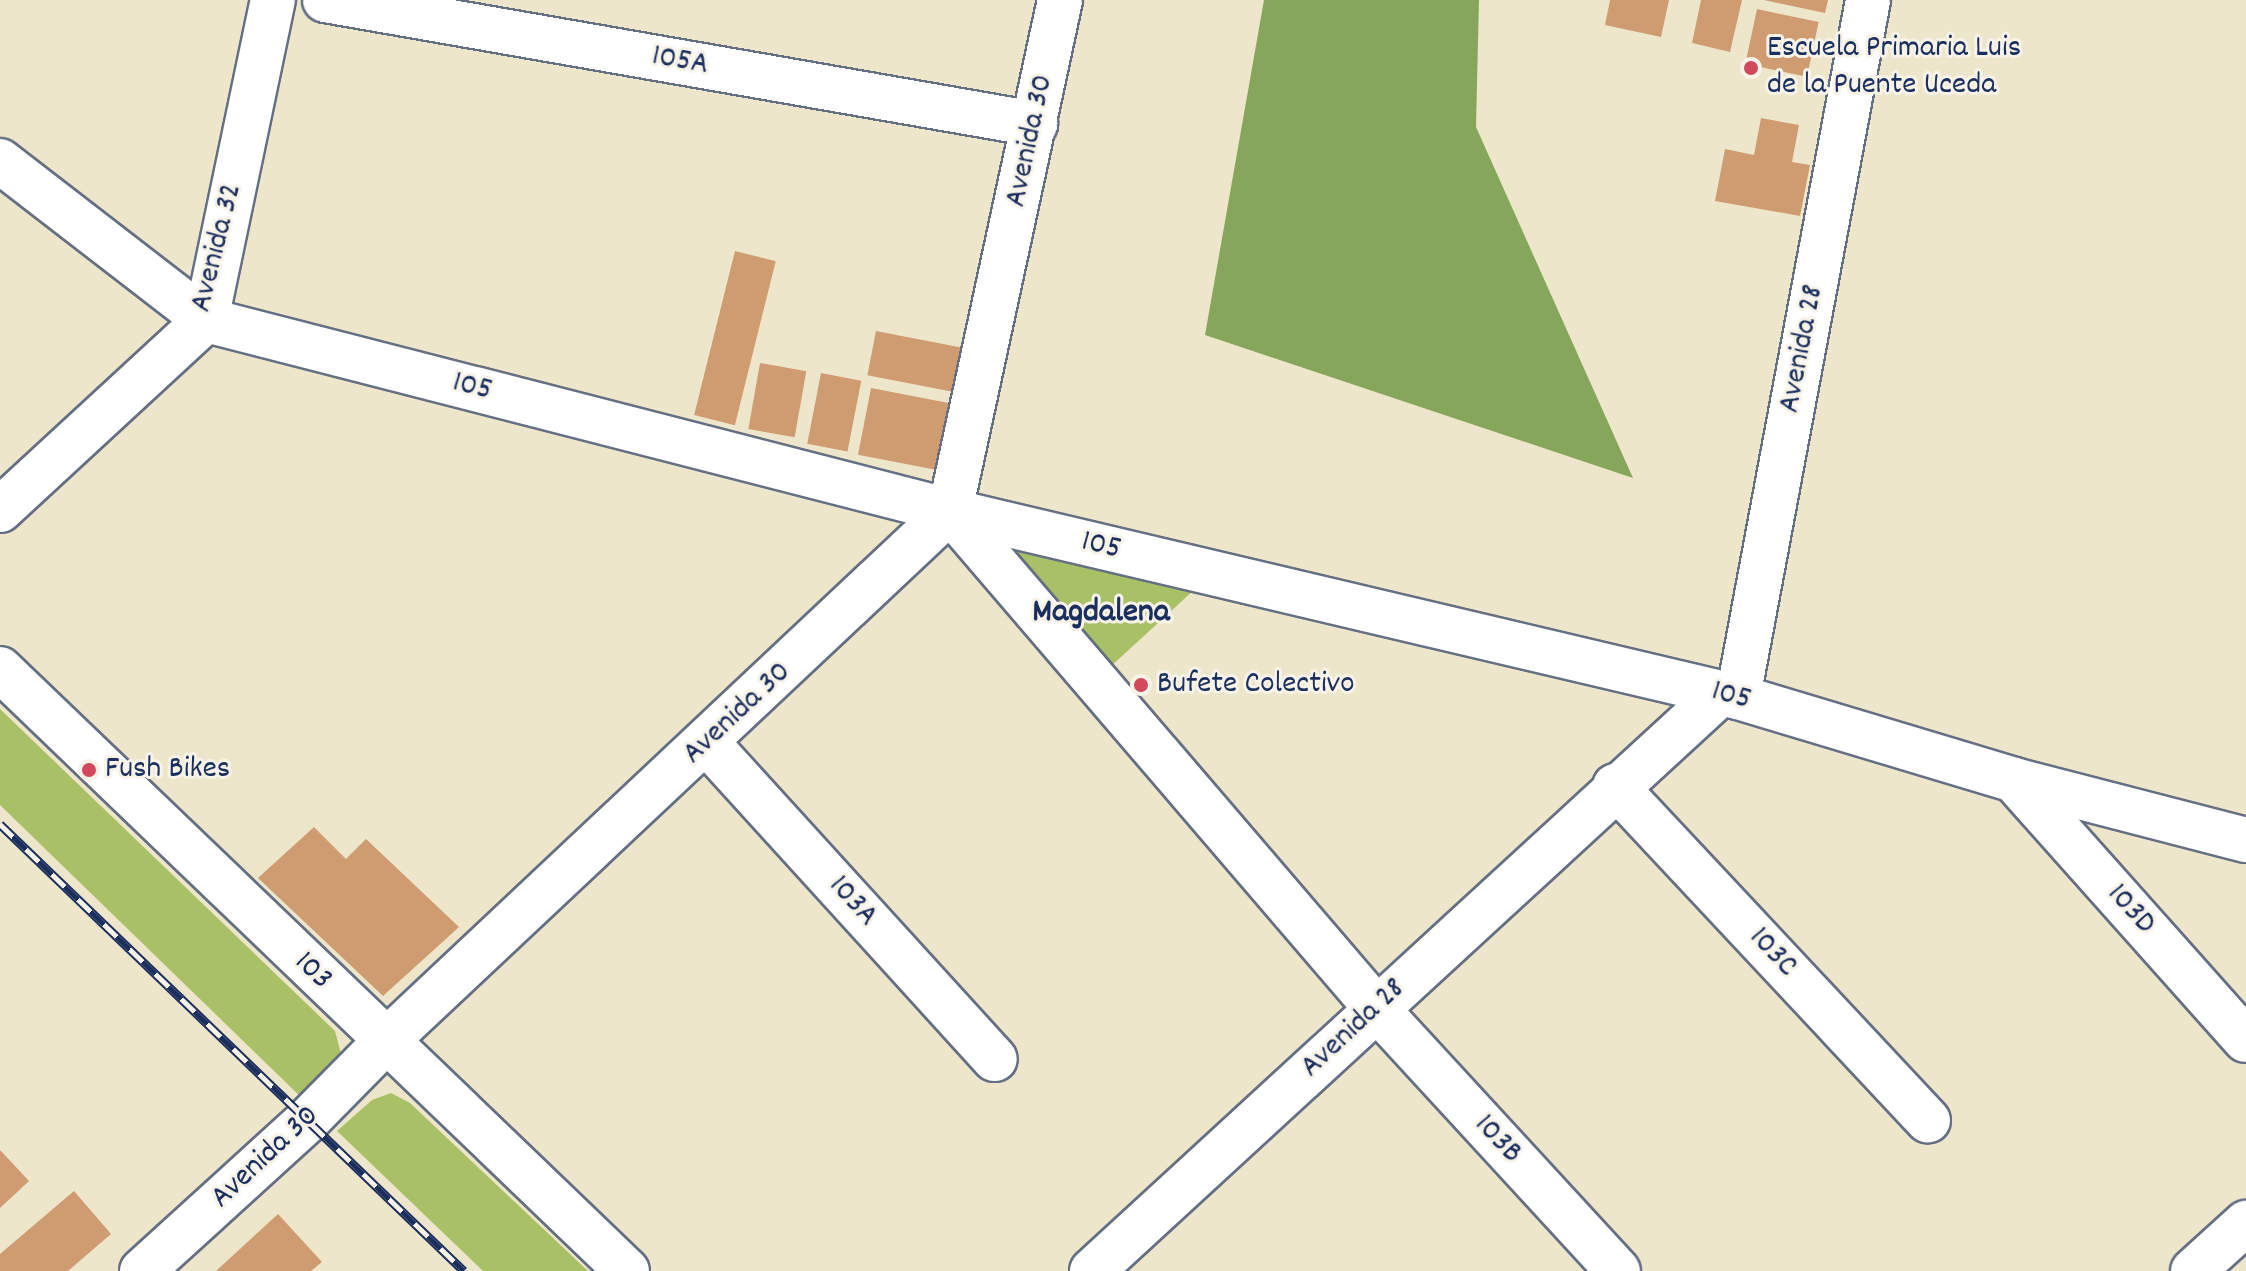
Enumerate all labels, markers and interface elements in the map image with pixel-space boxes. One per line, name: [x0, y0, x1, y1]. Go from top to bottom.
place label: Escuela Primaria Luis de la Puente Uceda: [1767, 31, 2021, 106]
street label: 105A: [649, 38, 711, 86]
marker: Escuela Primaria Luis de la Puente Uceda: [1742, 59, 1760, 77]
street label: Avenida 30: [998, 71, 1064, 211]
street label: Avenida 32: [184, 180, 252, 316]
street label: Avenida 28: [1772, 282, 1834, 416]
street label: 105: [448, 365, 496, 411]
street label: 105: [1078, 524, 1124, 570]
district label: Magdalena: [1032, 594, 1170, 634]
street label: Avenida 30: [676, 654, 800, 774]
place label: Bufete Colectivo: [1157, 666, 1354, 704]
street label: 105: [1707, 673, 1755, 721]
marker: Bufete Colectivo: [1132, 676, 1150, 694]
place label: Fush Bikes: [105, 751, 230, 789]
marker: Fush Bikes: [80, 761, 98, 779]
street label: 103A: [819, 868, 885, 936]
street label: 103D: [2097, 877, 2163, 943]
street label: 103C: [1739, 920, 1805, 986]
street label: 103: [285, 945, 339, 999]
street label: Avenida 28: [1293, 971, 1415, 1087]
street label: Avenida 30: [204, 1098, 328, 1218]
street label: 103B: [1465, 1107, 1529, 1173]

